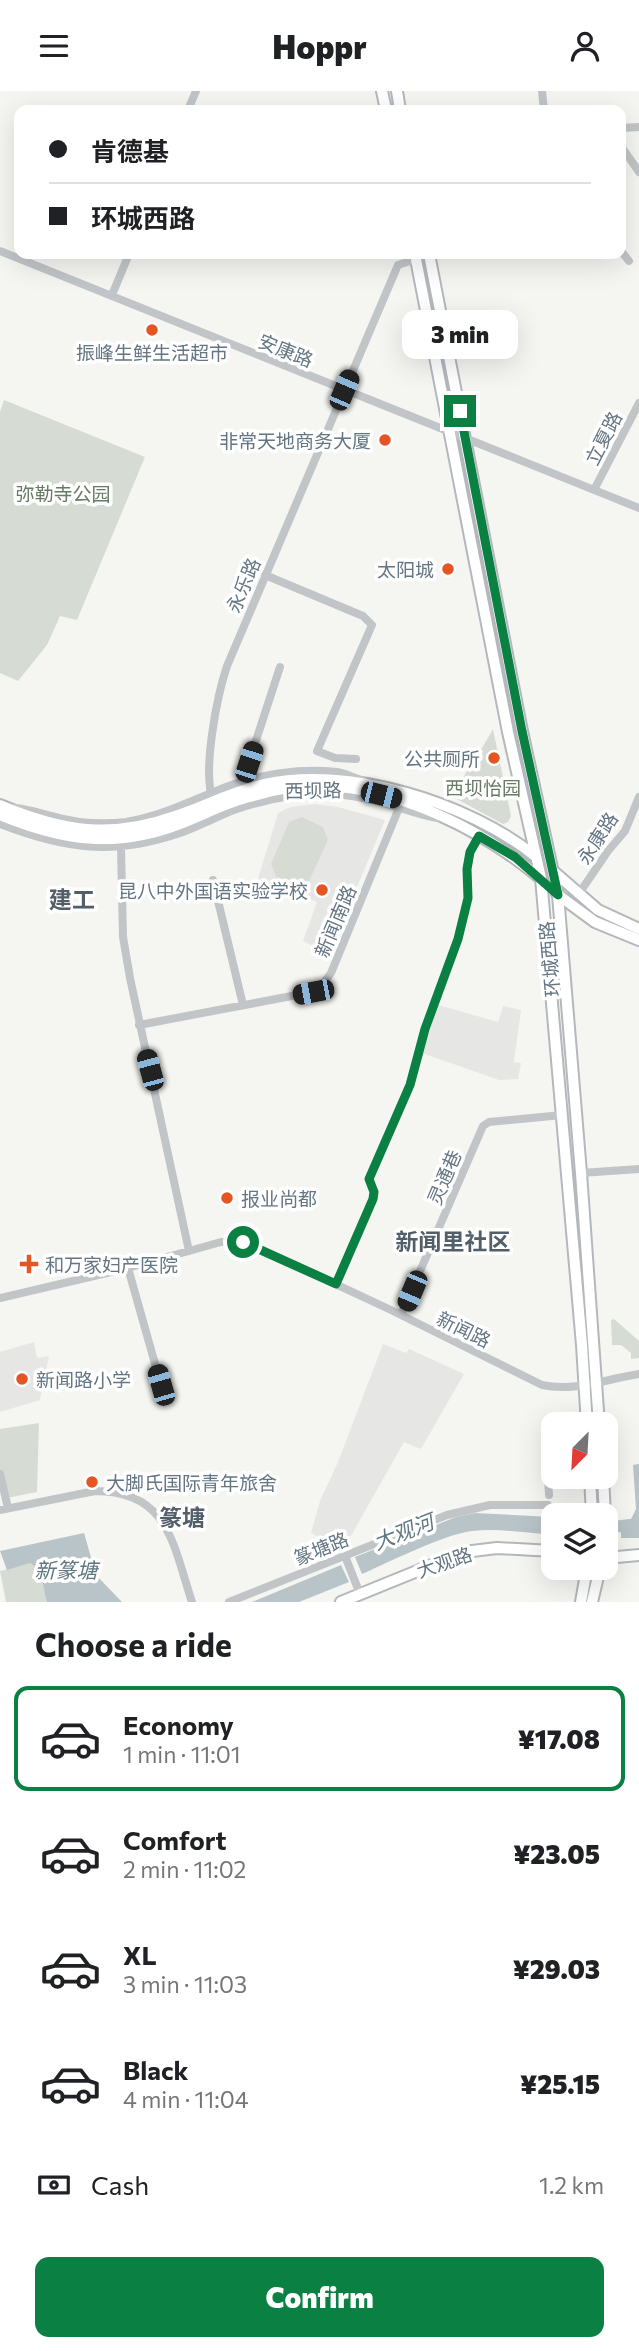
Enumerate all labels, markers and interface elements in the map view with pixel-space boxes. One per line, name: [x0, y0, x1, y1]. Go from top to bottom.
text: Hoppr: [272, 26, 367, 66]
icon: menu: [35, 27, 73, 65]
icon: person: [566, 27, 604, 65]
text: 肯德基: [91, 135, 169, 166]
text: 环城西路: [91, 202, 195, 233]
callout: 3 min: [402, 309, 518, 359]
text: 3 min: [431, 320, 489, 348]
marker: 振峰生鲜生活超市: [144, 322, 160, 338]
street label: 安康路: [255, 329, 317, 371]
place label: 振峰生鲜生活超市: [76, 341, 228, 364]
car: [327, 367, 362, 413]
route end: [444, 395, 476, 427]
street label: 立夏路: [580, 407, 626, 469]
place label: 非常天地商务大厦: [219, 429, 371, 452]
marker: 非常天地商务大厦: [377, 432, 393, 448]
park label: 弥勒寺公园: [15, 482, 111, 505]
street label: 永乐路: [221, 554, 265, 616]
place label: 太阳城: [377, 558, 434, 581]
marker: 太阳城: [440, 561, 456, 577]
car: [233, 739, 266, 785]
place label: 公共厕所: [404, 747, 480, 770]
marker: 公共厕所: [486, 750, 502, 766]
park label: 西坝怡园: [445, 776, 521, 799]
street label: 西坝路: [284, 778, 342, 802]
car: [359, 780, 404, 810]
street label: 永康路: [572, 808, 622, 868]
place label: 昆八中外国语实验学校: [118, 879, 308, 902]
street label: 新闻南路: [310, 882, 360, 960]
marker: 昆八中外国语实验学校: [314, 882, 330, 898]
district label: 建工: [49, 885, 95, 913]
street label: 环城西路: [534, 920, 564, 998]
car: [291, 978, 336, 1006]
car: [135, 1047, 166, 1093]
street label: 灵通巷: [422, 1146, 466, 1208]
place label: 报业尚都: [241, 1187, 317, 1210]
marker: 报业尚都: [219, 1190, 235, 1206]
route start: [227, 1226, 259, 1258]
district label: 新闻里社区: [396, 1227, 511, 1255]
place label: 和万家妇产医院: [45, 1253, 178, 1276]
marker: 和万家妇产医院: [19, 1254, 39, 1274]
car: [395, 1268, 430, 1314]
street label: 新闻路: [433, 1306, 495, 1352]
car: [146, 1362, 177, 1408]
place label: 新闻路小学: [36, 1368, 131, 1391]
marker: 新闻路小学: [14, 1371, 30, 1387]
north arrow: [541, 1412, 618, 1489]
map controls: [541, 1412, 618, 1580]
place label: 大脚氏国际青年旅舍: [106, 1471, 277, 1494]
marker: 大脚氏国际青年旅舍: [84, 1474, 100, 1490]
district label: 篆塘: [159, 1503, 205, 1531]
button: layers: [541, 1503, 618, 1580]
water label: 大观河: [369, 1507, 441, 1554]
street label: 篆塘路: [290, 1527, 352, 1569]
street label: 大观路: [413, 1542, 475, 1582]
water label: 新篆塘: [35, 1557, 100, 1582]
text: Choose a ride: [35, 1624, 232, 1664]
icon: car: [39, 1707, 102, 1770]
text: Economy: [123, 1709, 234, 1740]
text: ¥17.08: [518, 1723, 600, 1754]
text: 1 min · 11:01: [123, 1740, 241, 1768]
icon: car: [39, 1822, 102, 1885]
text: Comfort: [123, 1824, 226, 1855]
text: ¥23.05: [513, 1838, 600, 1869]
text: 2 min · 11:02: [123, 1855, 246, 1883]
icon: car: [39, 1937, 102, 2000]
text: XL: [123, 1939, 157, 1970]
text: ¥29.03: [513, 1953, 600, 1984]
text: 3 min · 11:03: [123, 1970, 247, 1998]
icon: car: [39, 2052, 102, 2115]
text: Black: [123, 2054, 189, 2085]
text: ¥25.15: [520, 2068, 600, 2099]
text: 4 min · 11:04: [123, 2085, 249, 2113]
icon: cash: [35, 2166, 73, 2204]
text: Cash: [91, 2169, 149, 2200]
text: 1.2 km: [539, 2171, 604, 2199]
button: Confirm: [35, 2257, 604, 2337]

